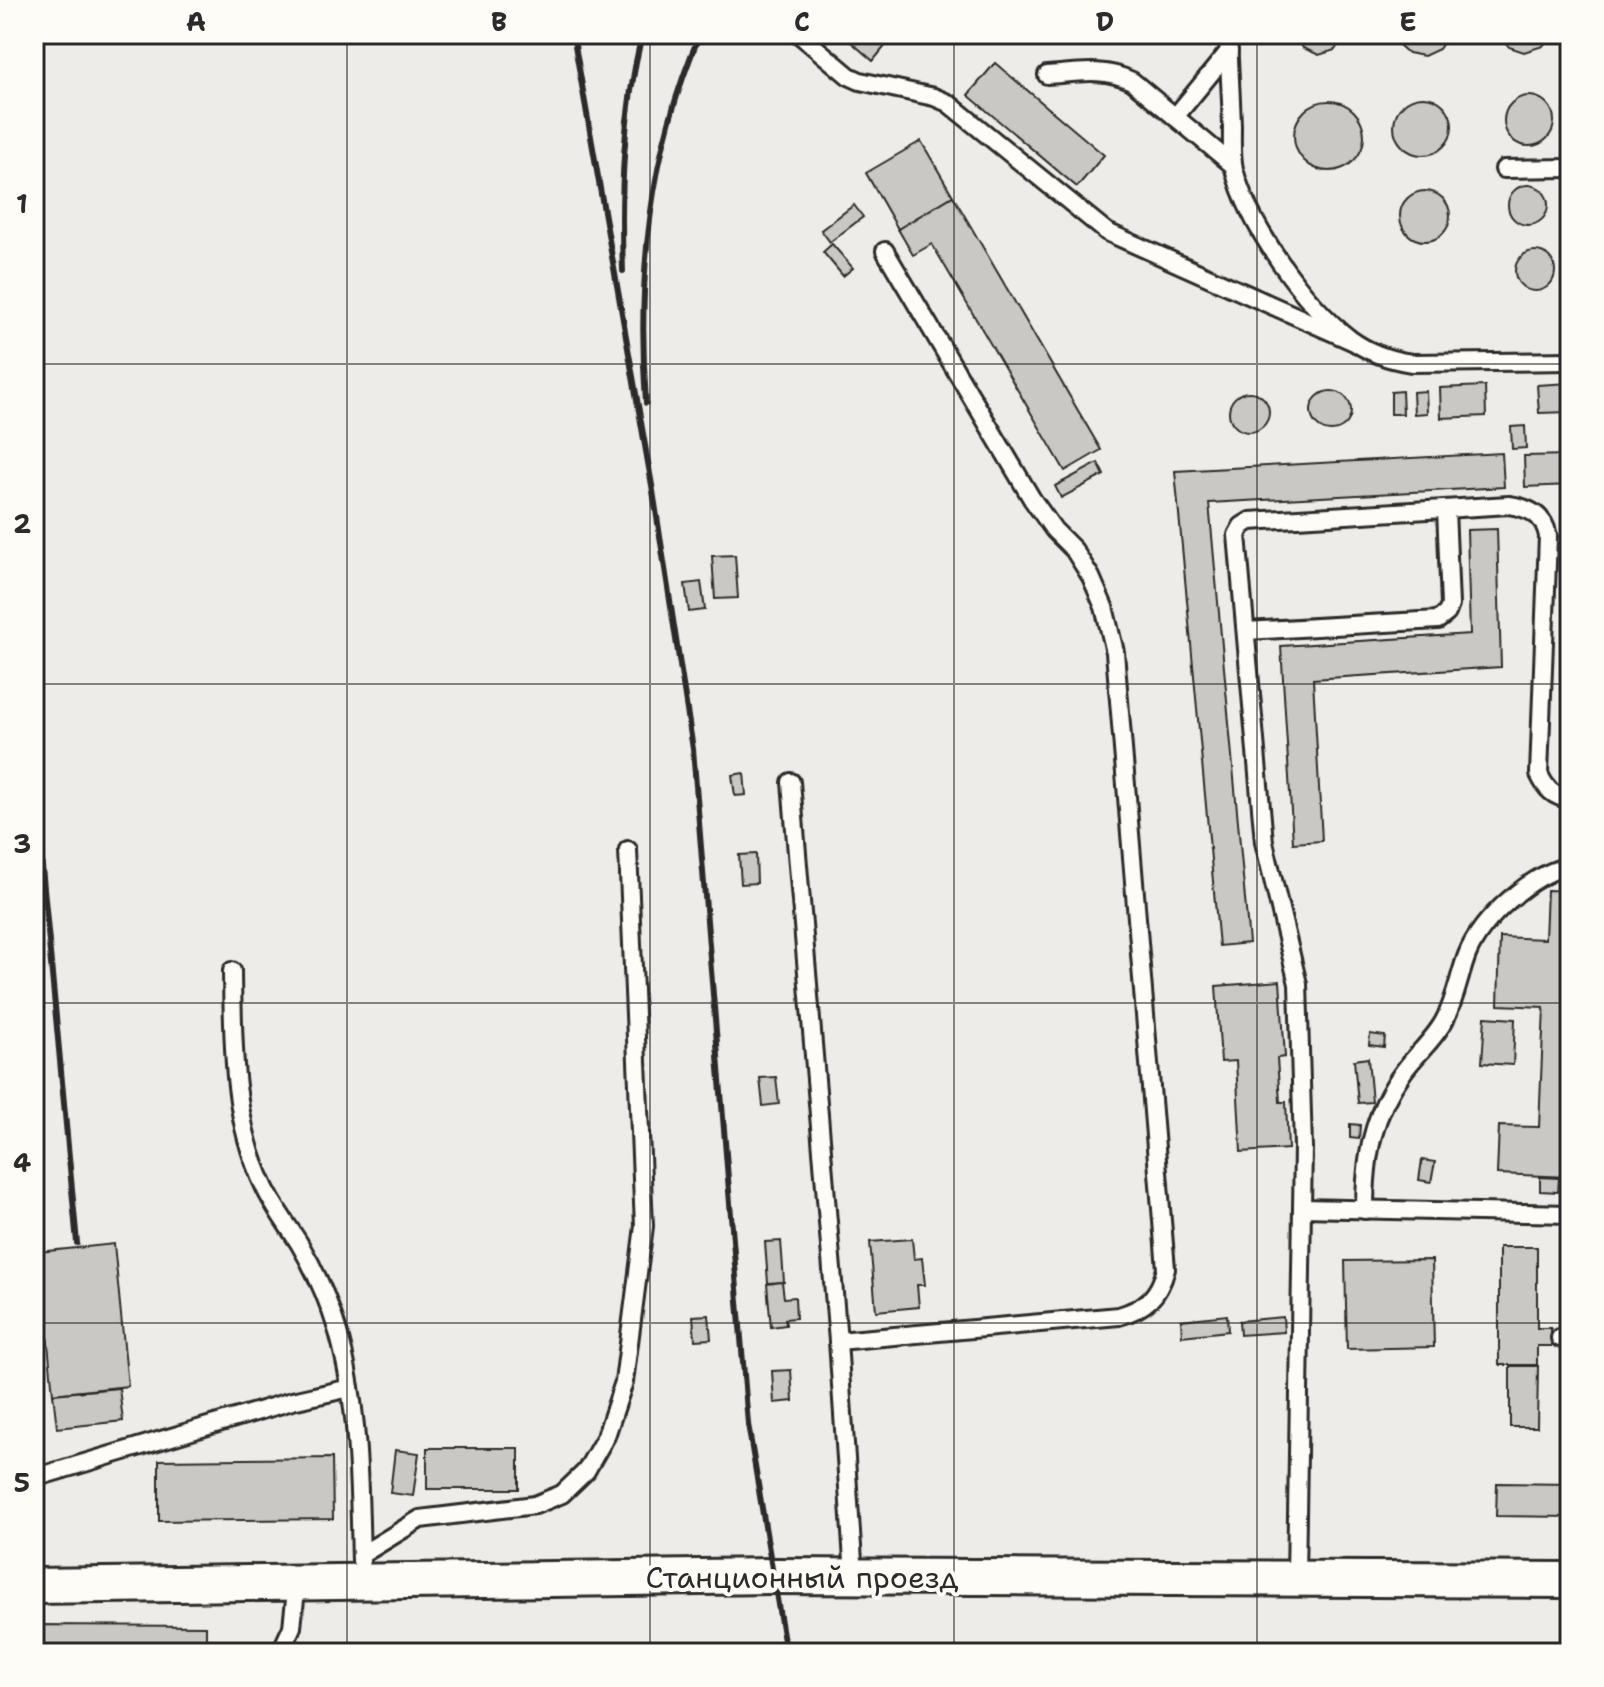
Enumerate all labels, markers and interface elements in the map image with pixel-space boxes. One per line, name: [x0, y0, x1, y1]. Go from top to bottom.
text: A: [186, 4, 206, 39]
text: B: [491, 4, 507, 39]
text: C: [794, 4, 810, 39]
text: D: [1096, 4, 1114, 39]
text: E: [1399, 4, 1417, 39]
text: 1: [16, 186, 28, 221]
text: 2: [13, 506, 31, 541]
text: 3: [13, 826, 31, 861]
text: 4: [13, 1145, 31, 1180]
text: 5: [14, 1465, 30, 1500]
street label: Станционный проезд: [646, 1557, 958, 1598]

